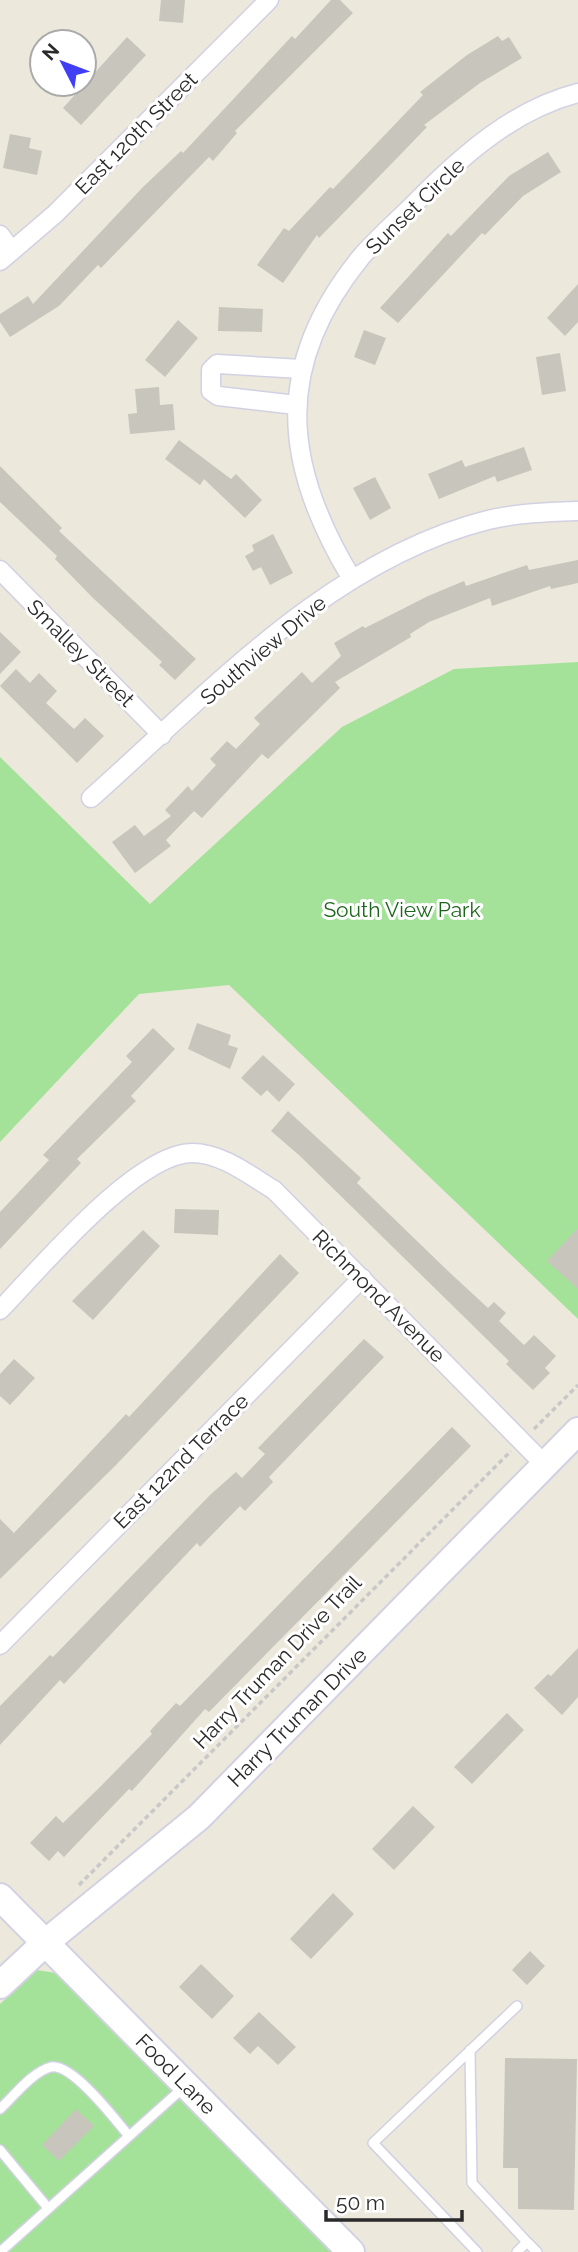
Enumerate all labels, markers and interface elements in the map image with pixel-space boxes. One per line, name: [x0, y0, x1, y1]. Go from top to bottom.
north arrow: [28, 28, 98, 98]
text: N: [37, 39, 63, 64]
street label: East 120th Street: [70, 67, 202, 199]
street label: Sunset Circle: [360, 153, 470, 259]
street label: Southview Drive: [195, 590, 331, 710]
street label: Smalley Street: [22, 594, 140, 712]
park label: South View Park: [323, 897, 481, 922]
street label: Richmond Avenue: [307, 1224, 451, 1368]
street label: East 122nd Terrace: [108, 1388, 254, 1534]
street label: Harry Truman Drive Trail: [187, 1569, 367, 1755]
street label: Harry Truman Drive: [222, 1642, 372, 1792]
street label: Food Lane: [131, 2029, 221, 2119]
scale bar: [326, 2178, 462, 2222]
text: 50 m: [336, 2190, 385, 2215]

